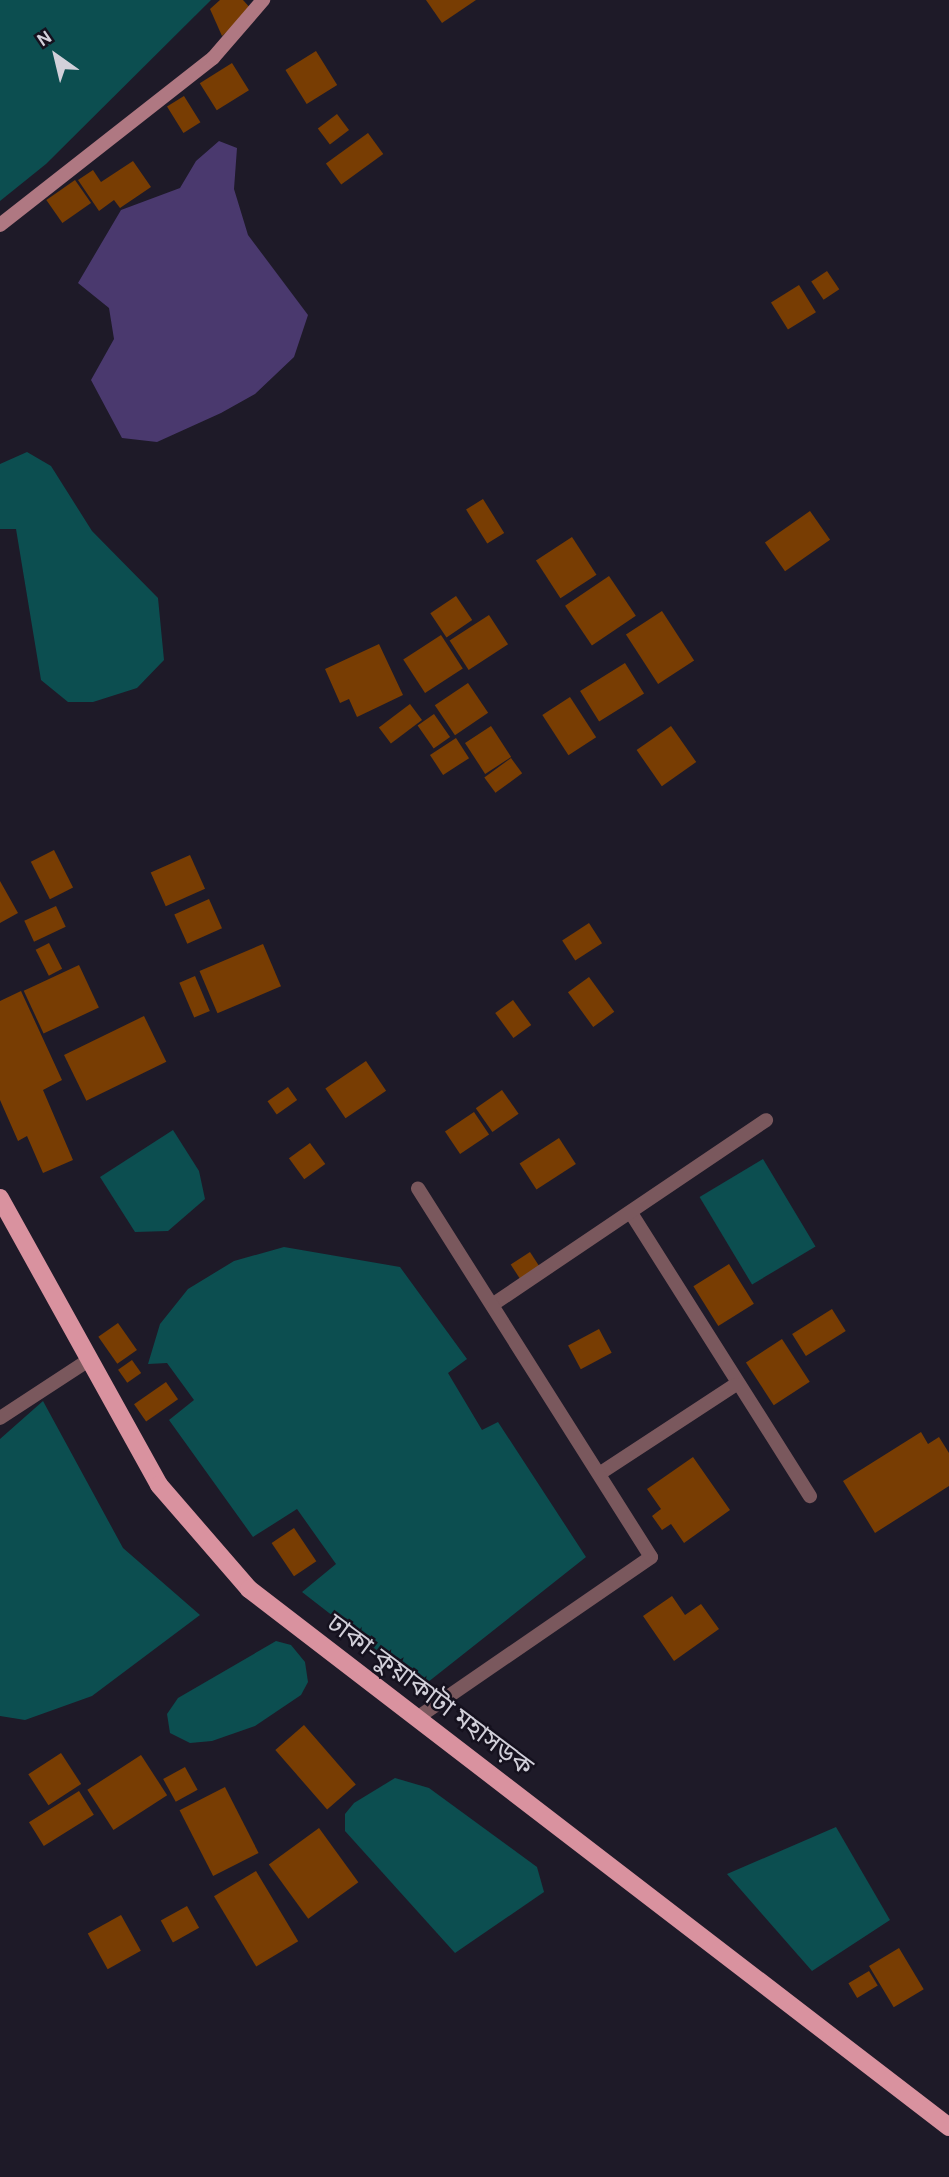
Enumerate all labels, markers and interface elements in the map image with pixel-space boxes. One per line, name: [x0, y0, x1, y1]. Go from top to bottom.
north arrow: [21, 21, 91, 91]
text: N: [32, 26, 56, 52]
street label: ঢাকা-কুয়াকাটা মহাসড়ক: [321, 1607, 539, 1783]

